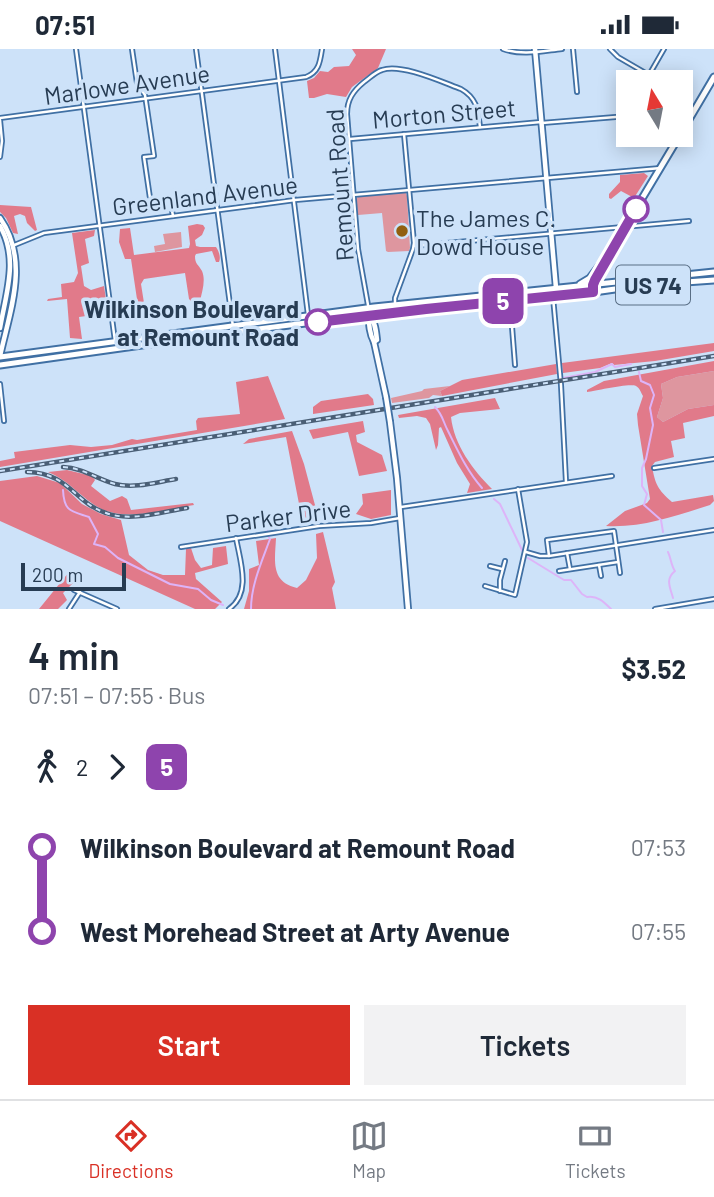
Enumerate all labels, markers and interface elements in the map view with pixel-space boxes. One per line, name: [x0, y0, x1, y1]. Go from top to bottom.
text: 07:51: [35, 9, 95, 40]
street label: Marlowe Avenue: [42, 58, 212, 110]
north arrow: [616, 70, 693, 147]
map controls: [616, 70, 693, 147]
street label: Morton Street: [371, 92, 517, 134]
street label: Remount Road: [319, 108, 359, 262]
street label: Greenland Avenue: [111, 169, 299, 221]
unlabelled marker: [623, 196, 649, 222]
place label: The James C. Dowd House: [416, 203, 556, 260]
marker: The James C. Dowd House: [394, 223, 410, 239]
road number: US 74: [616, 265, 690, 305]
line badge: 5: [480, 278, 526, 324]
text: 5: [497, 286, 509, 315]
place label: Wilkinson Boulevard at Remount Road: [84, 294, 299, 351]
marker: Wilkinson Boulevard at Remount Road: [305, 309, 331, 335]
street label: Parker Drive: [223, 493, 353, 537]
scale bar: [21, 560, 126, 592]
text: 200 m: [32, 563, 83, 586]
text: 4 min: [28, 632, 120, 678]
text: $3.52: [621, 653, 686, 684]
text: 07:51 – 07:55 · Bus: [28, 681, 205, 709]
icon: walk: [28, 748, 66, 786]
icon: forward: [98, 748, 136, 786]
text: 5: [160, 752, 173, 781]
text: 2: [76, 753, 88, 781]
text: Wilkinson Boulevard at Remount Road: [80, 832, 515, 863]
text: 07:53: [631, 833, 686, 861]
text: West Morehead Street at Arty Avenue: [80, 916, 510, 947]
text: 07:55: [631, 917, 686, 945]
button: Start: [28, 1005, 350, 1085]
button: Tickets: [364, 1005, 686, 1085]
tab: Directions: [88, 1117, 173, 1182]
tab: Map: [350, 1117, 388, 1182]
tab: Tickets: [565, 1117, 626, 1182]

